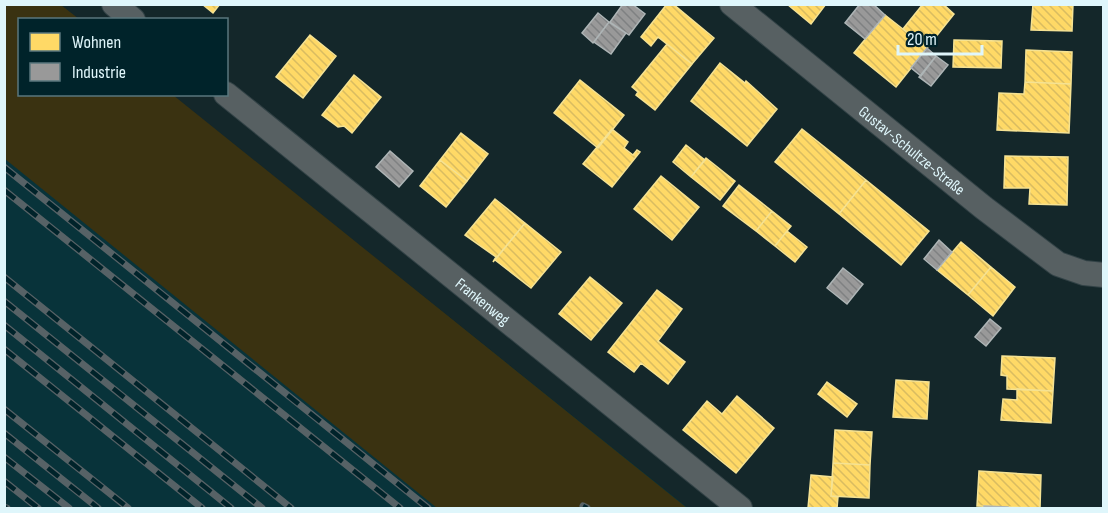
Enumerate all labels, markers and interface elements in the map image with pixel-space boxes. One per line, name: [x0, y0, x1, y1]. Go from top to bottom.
legend: [18, 18, 228, 96]
scale bar: [898, 18, 982, 56]
text: 20 m: [907, 29, 937, 50]
text: Wohnen: [72, 32, 121, 53]
text: Industrie: [72, 62, 126, 83]
street label: Gustav-Schultze-Straße: [854, 103, 968, 200]
street label: Frankenweg: [451, 275, 513, 330]

